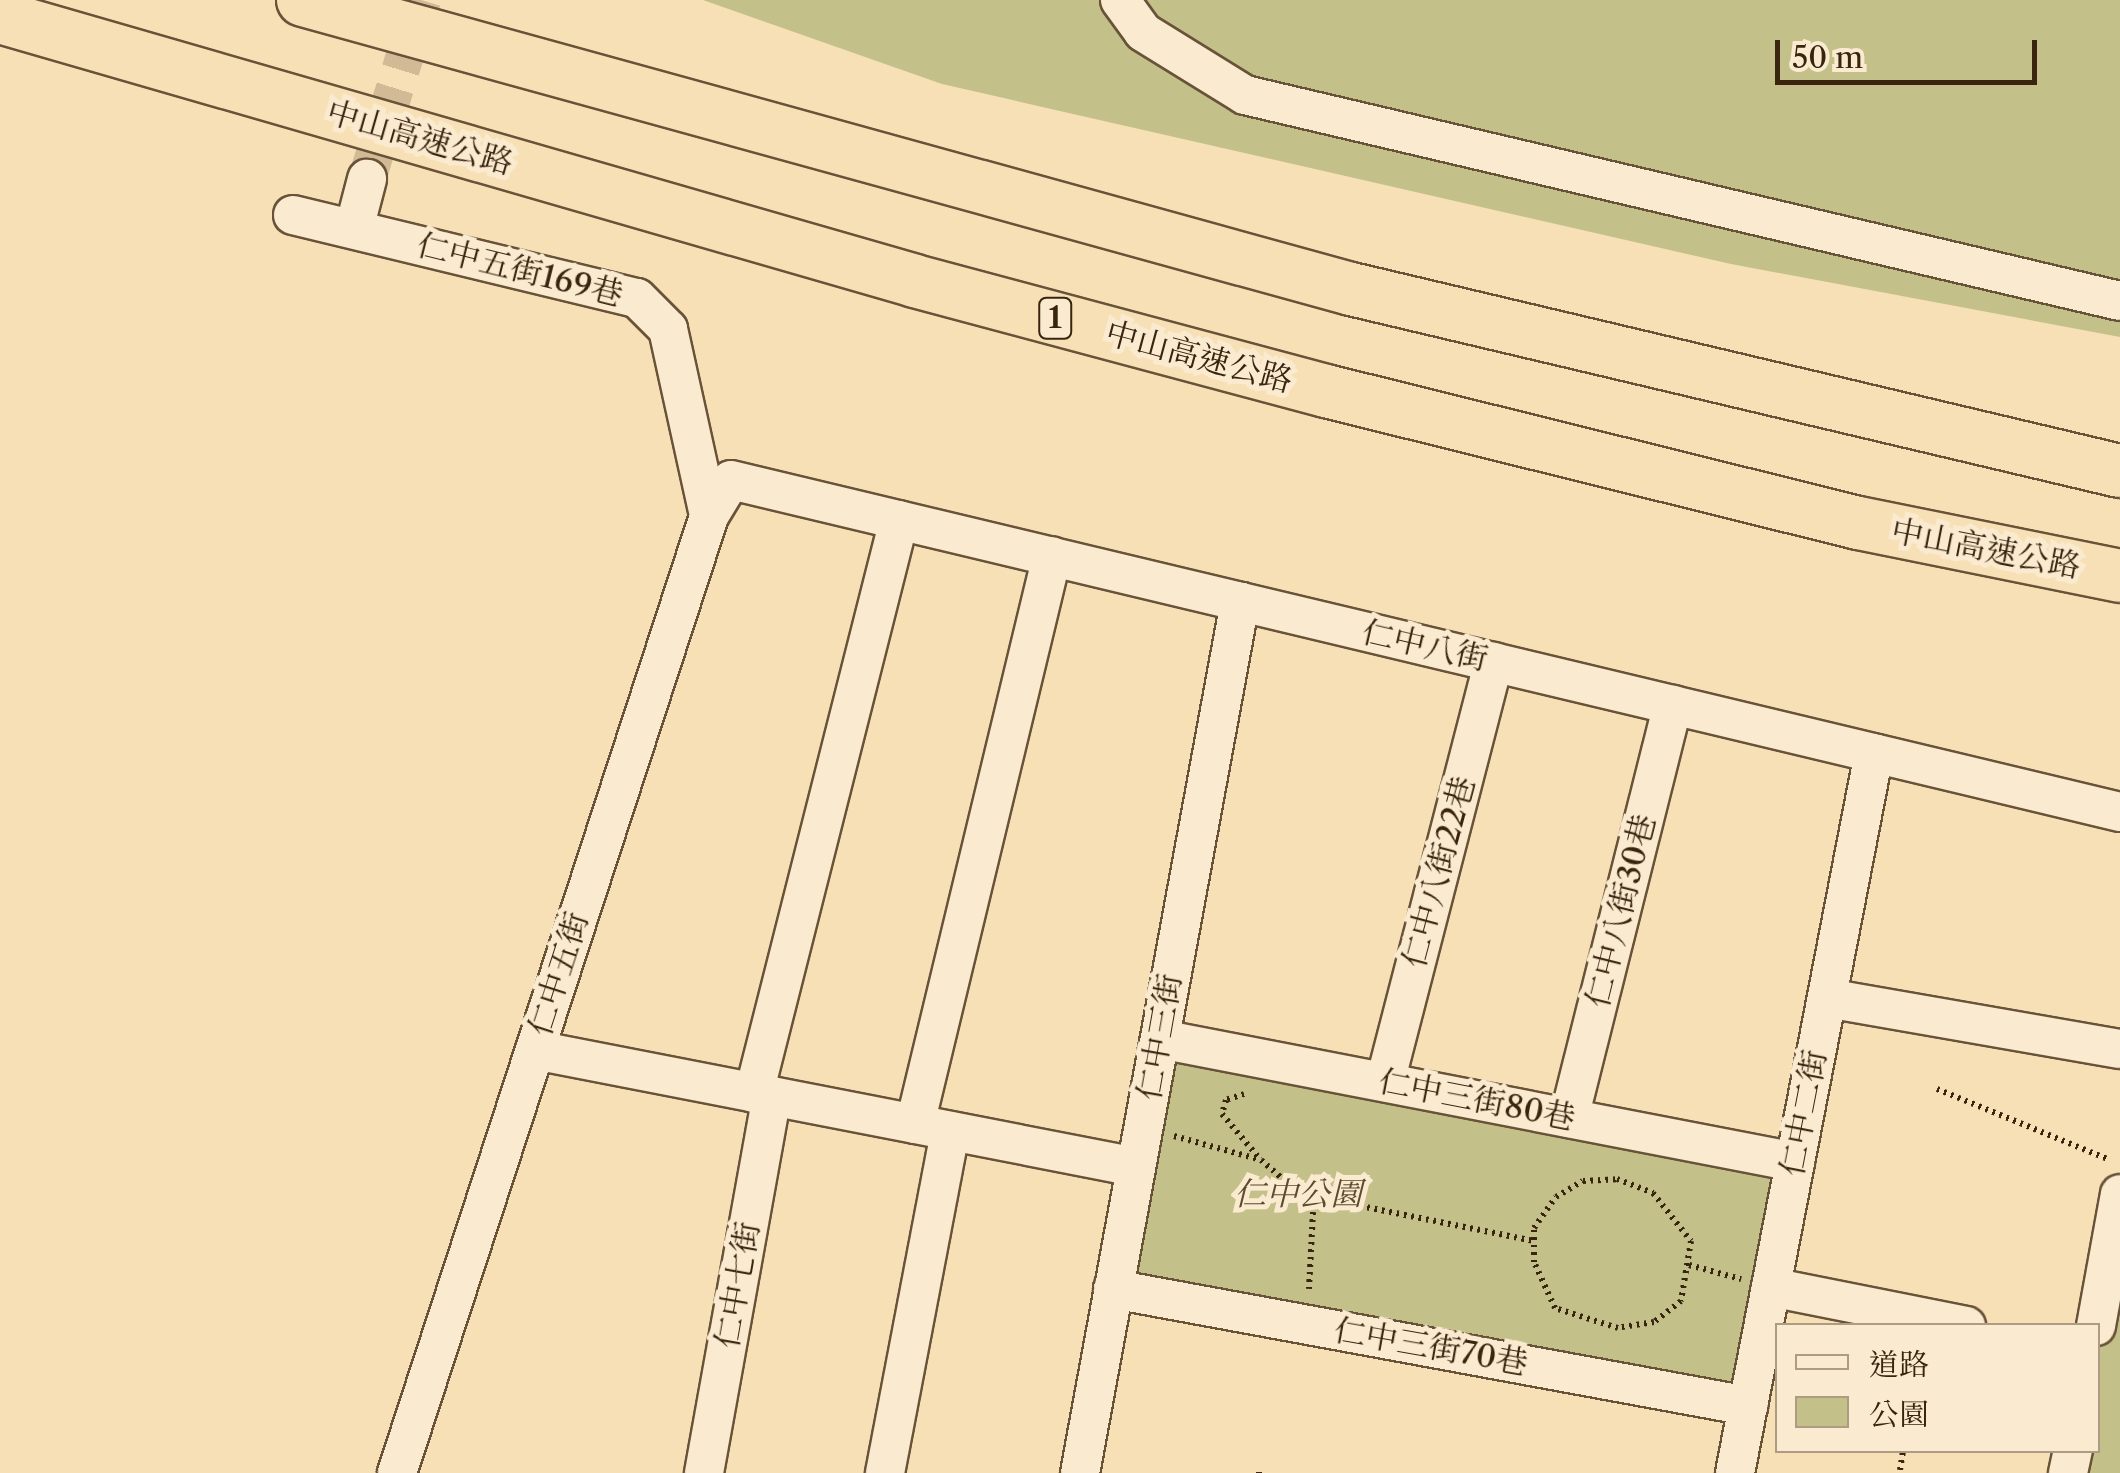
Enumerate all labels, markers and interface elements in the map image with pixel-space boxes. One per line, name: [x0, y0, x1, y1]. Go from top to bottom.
scale bar: [1780, 20, 2042, 82]
text: 50 m: [1792, 39, 1863, 76]
street label: 中山高速公路: [322, 93, 518, 183]
street label: 仁中五街169巷: [413, 226, 627, 314]
road number: 1: [1038, 293, 1072, 343]
street label: 中山高速公路: [1101, 314, 1297, 400]
street label: 中山高速公路: [1888, 512, 2084, 586]
street label: 仁中八街: [1358, 613, 1492, 679]
street label: 仁中八街22巷: [1395, 772, 1483, 972]
street label: 仁中八街30巷: [1578, 810, 1664, 1012]
street label: 仁中五街: [521, 907, 597, 1041]
street label: 仁中三街: [1130, 971, 1190, 1103]
street label: 仁中二街: [1773, 1047, 1835, 1179]
street label: 仁中三街80巷: [1376, 1062, 1578, 1138]
park label: 仁中公園: [1234, 1175, 1362, 1213]
street label: 仁中七街: [708, 1219, 768, 1351]
street label: 仁中三街70巷: [1331, 1311, 1531, 1383]
legend: [1775, 1323, 2100, 1453]
text: 道路: [1869, 1346, 1929, 1383]
text: 公園: [1869, 1396, 1929, 1433]

